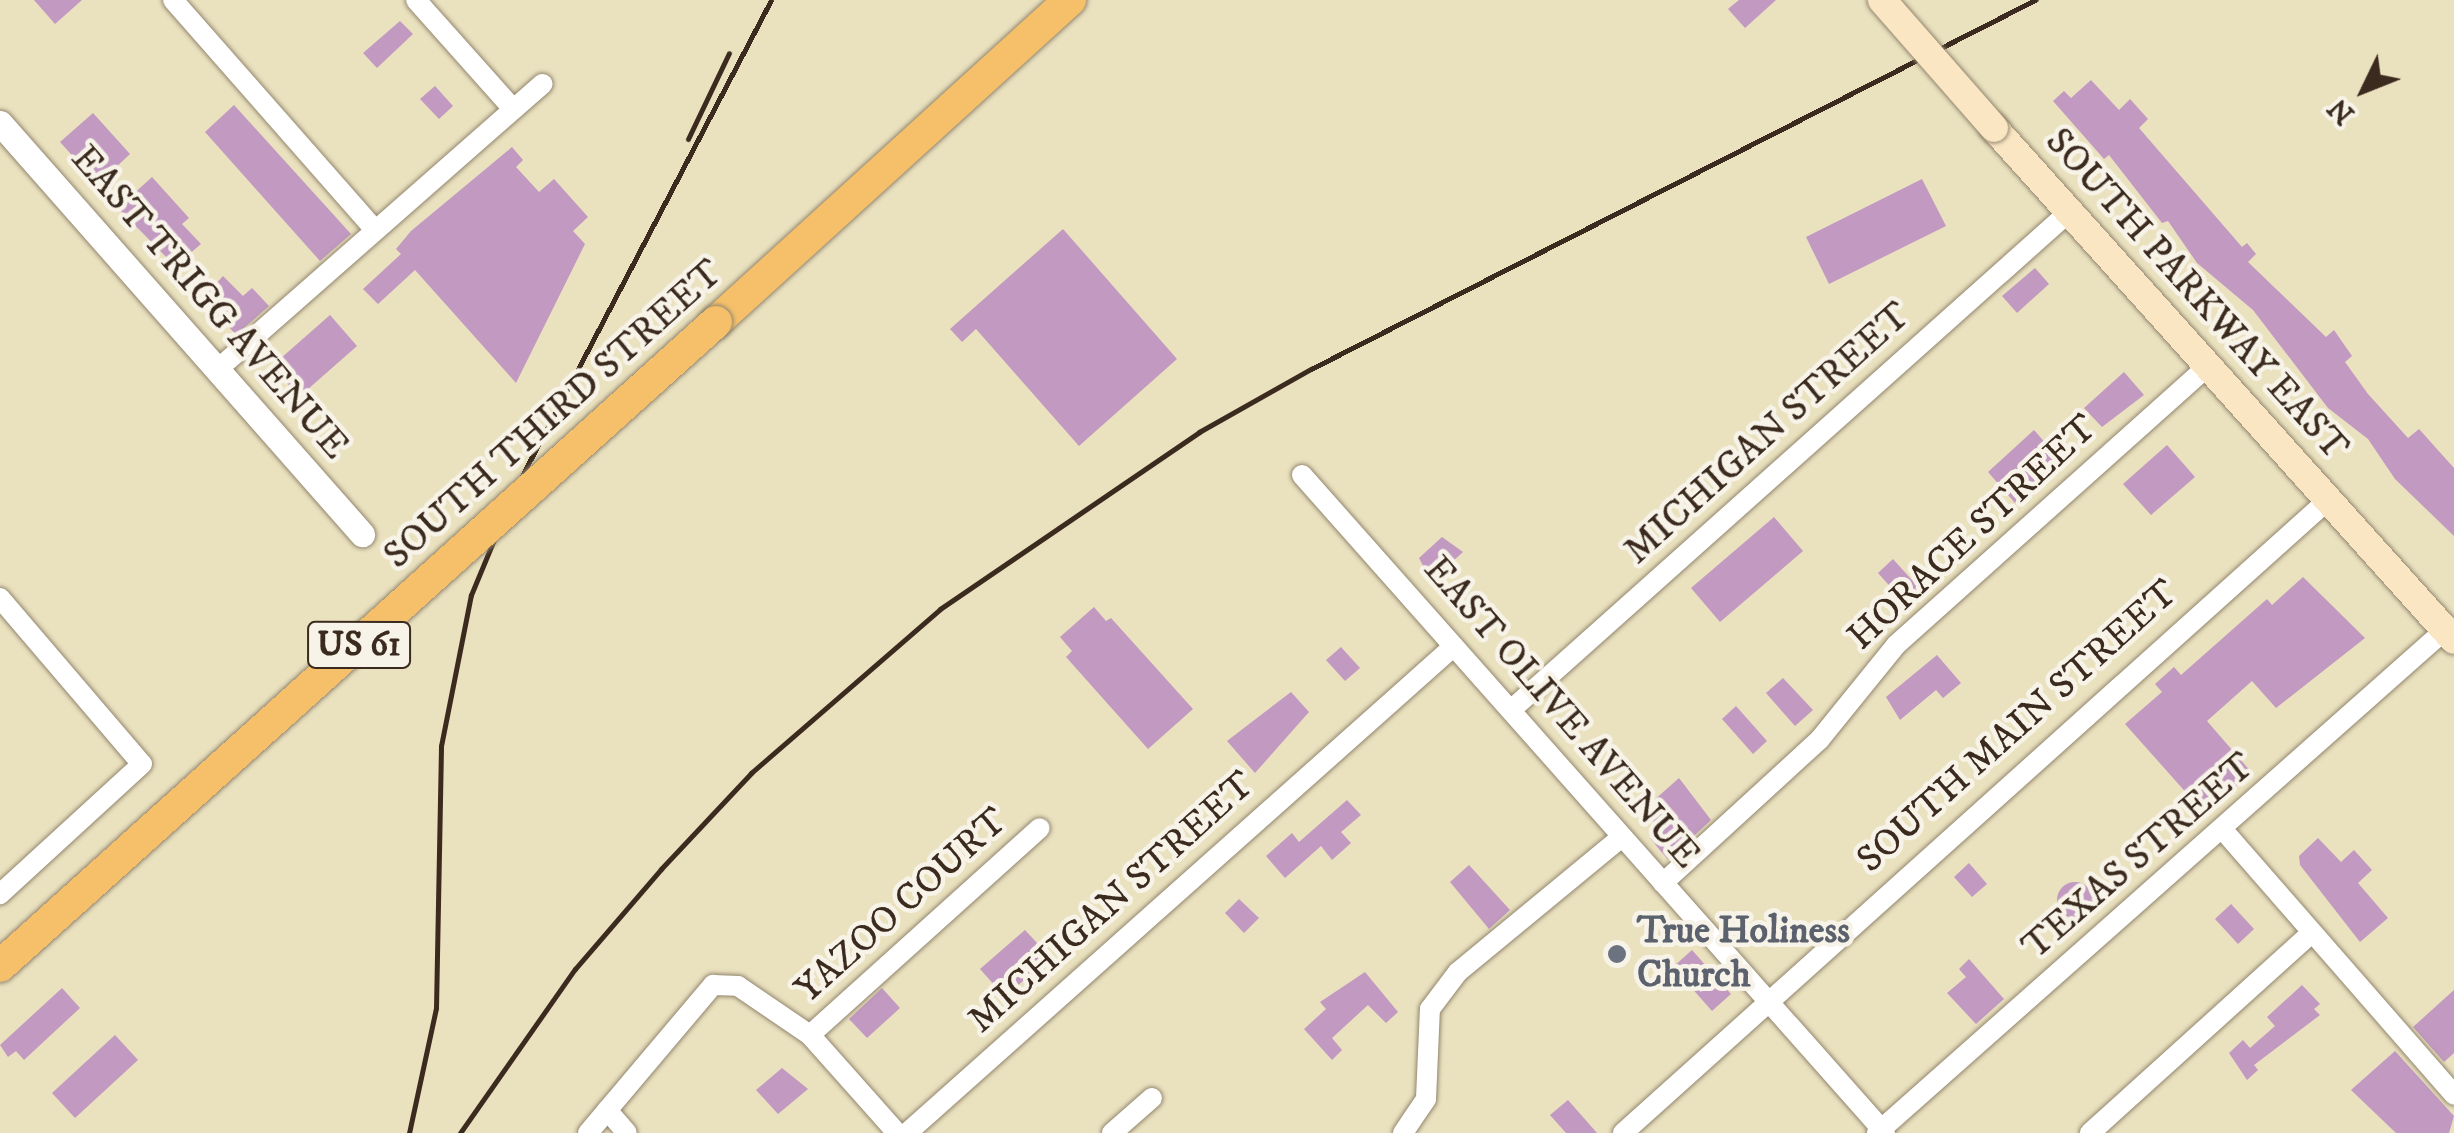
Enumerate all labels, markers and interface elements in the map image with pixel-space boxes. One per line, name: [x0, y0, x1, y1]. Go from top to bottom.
north arrow: [2314, 40, 2414, 140]
text: N: [2321, 90, 2362, 131]
street label: SOUTH PARKWAY EAST: [2035, 120, 2357, 470]
street label: EAST TRIGG AVENUE: [61, 137, 357, 469]
street label: SOUTH THIRD STREET: [375, 251, 733, 579]
street label: MICHIGAN STREET: [1616, 294, 1920, 574]
street label: HORACE STREET: [1839, 406, 2107, 660]
street label: EAST OLIVE AVENUE: [1413, 548, 1709, 878]
street label: SOUTH MAIN STREET: [1848, 571, 2188, 883]
road number: US 61: [306, 615, 412, 675]
street label: TEXAS STREET: [2014, 744, 2264, 970]
street label: MICHIGAN STREET: [960, 763, 1264, 1043]
street label: YAZOO COURT: [787, 799, 1017, 1013]
place label: True Holiness Church: [1637, 909, 1850, 998]
marker: True Holiness Church: [1606, 943, 1628, 965]

